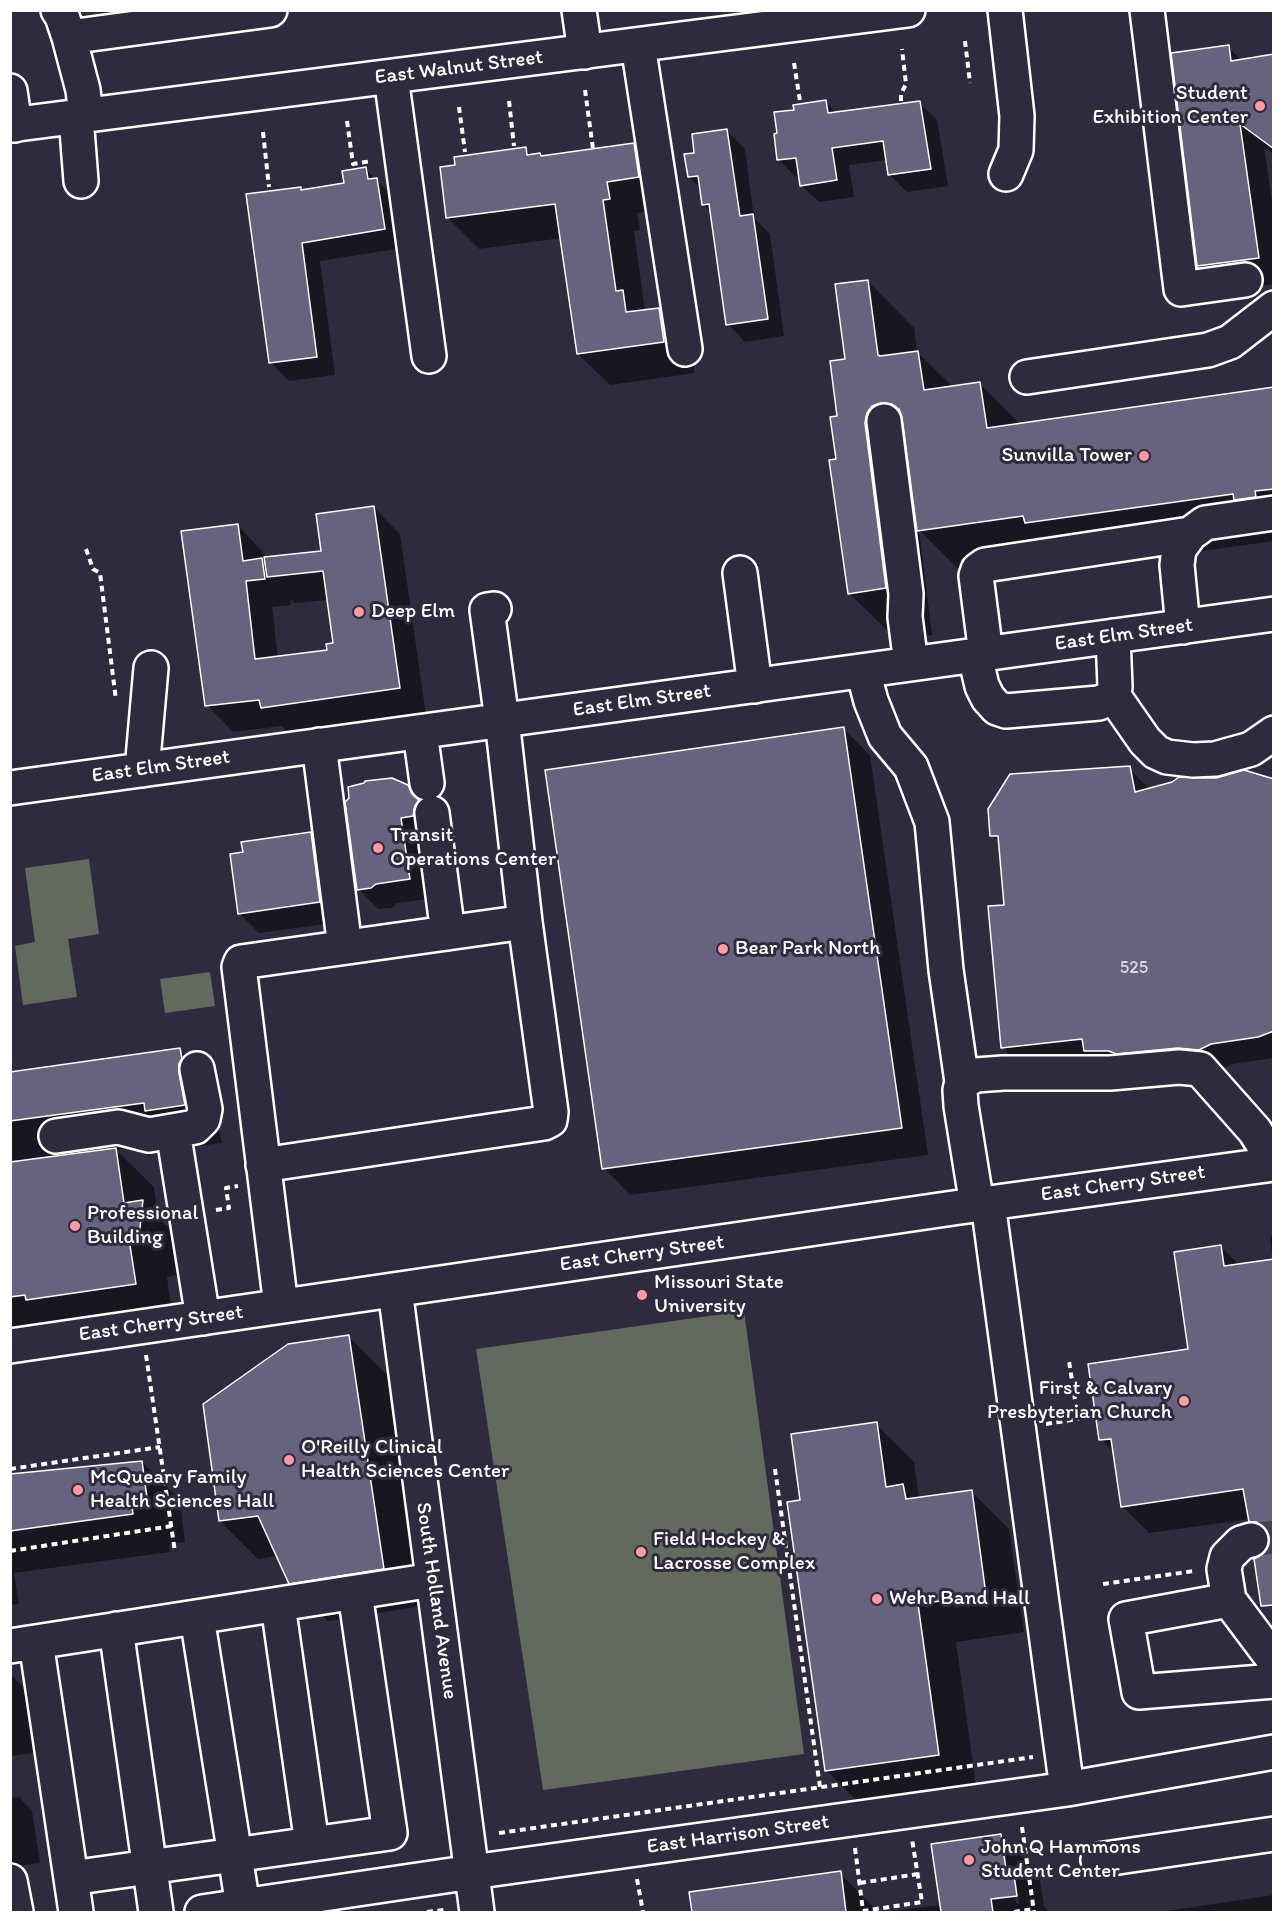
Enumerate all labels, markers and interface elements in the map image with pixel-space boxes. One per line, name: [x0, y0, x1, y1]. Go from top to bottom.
street label: East Walnut Street: [373, 45, 545, 91]
place label: Student Exhibition Center: [1092, 81, 1248, 131]
marker: Student Exhibition Center: [1253, 99, 1267, 113]
place label: Sunvilla Tower: [1001, 443, 1132, 469]
marker: Sunvilla Tower: [1137, 449, 1151, 463]
place label: Deep Elm: [371, 599, 455, 625]
marker: Deep Elm: [352, 605, 366, 619]
street label: East Elm Street: [1053, 613, 1195, 657]
street label: East Elm Street: [571, 679, 713, 723]
street label: East Elm Street: [90, 745, 232, 789]
place label: Transit Operations Center: [390, 823, 556, 873]
marker: Transit Operations Center: [371, 841, 385, 855]
place label: Bear Park North: [735, 936, 880, 962]
marker: Bear Park North: [716, 942, 730, 956]
house number: 525: [1120, 957, 1148, 979]
street label: East Cherry Street: [1039, 1160, 1207, 1208]
place label: Professional Building: [87, 1201, 198, 1251]
marker: Professional Building: [68, 1219, 82, 1233]
street label: East Cherry Street: [558, 1230, 726, 1278]
place label: Missouri State University: [654, 1270, 784, 1320]
marker: Missouri State University: [635, 1288, 649, 1302]
street label: East Cherry Street: [77, 1300, 245, 1348]
place label: First & Calvary Presbyterian Church: [987, 1376, 1172, 1426]
marker: First & Calvary Presbyterian Church: [1177, 1394, 1191, 1408]
place label: O'Reilly Clinical Health Sciences Center: [301, 1435, 509, 1485]
marker: O'Reilly Clinical Health Sciences Center: [282, 1453, 296, 1467]
place label: McQueary Family Health Sciences Hall: [90, 1465, 274, 1515]
marker: McQueary Family Health Sciences Hall: [71, 1483, 85, 1497]
street label: South Holland Avenue: [410, 1501, 462, 1701]
place label: Field Hockey & Lacrosse Complex: [653, 1527, 815, 1577]
marker: Field Hockey & Lacrosse Complex: [634, 1545, 648, 1559]
place label: Wehr Band Hall: [889, 1586, 1030, 1612]
marker: Wehr Band Hall: [870, 1592, 884, 1606]
street label: East Harrison Street: [645, 1810, 831, 1860]
place label: John Q Hammons Student Center: [981, 1835, 1141, 1885]
marker: John Q Hammons Student Center: [962, 1853, 976, 1867]

